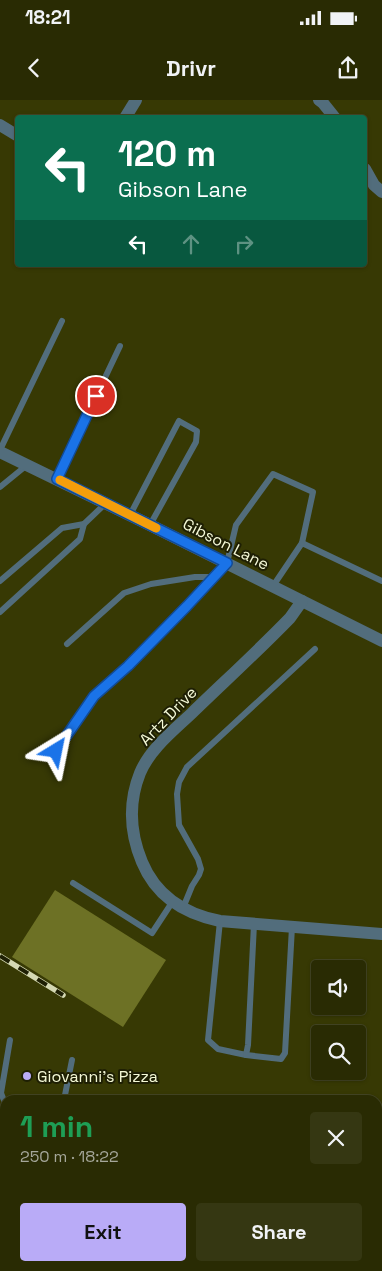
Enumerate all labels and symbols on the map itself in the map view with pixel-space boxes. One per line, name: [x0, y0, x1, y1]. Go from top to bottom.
pin: [75, 375, 117, 417]
street label: Gibson Lane: [179, 513, 273, 575]
street label: Artz Drive: [135, 682, 201, 750]
position arrow: [29, 724, 81, 776]
place label: Giovanni's Pizza: [37, 1066, 158, 1087]
marker: Giovanni's Pizza: [21, 1070, 33, 1082]

